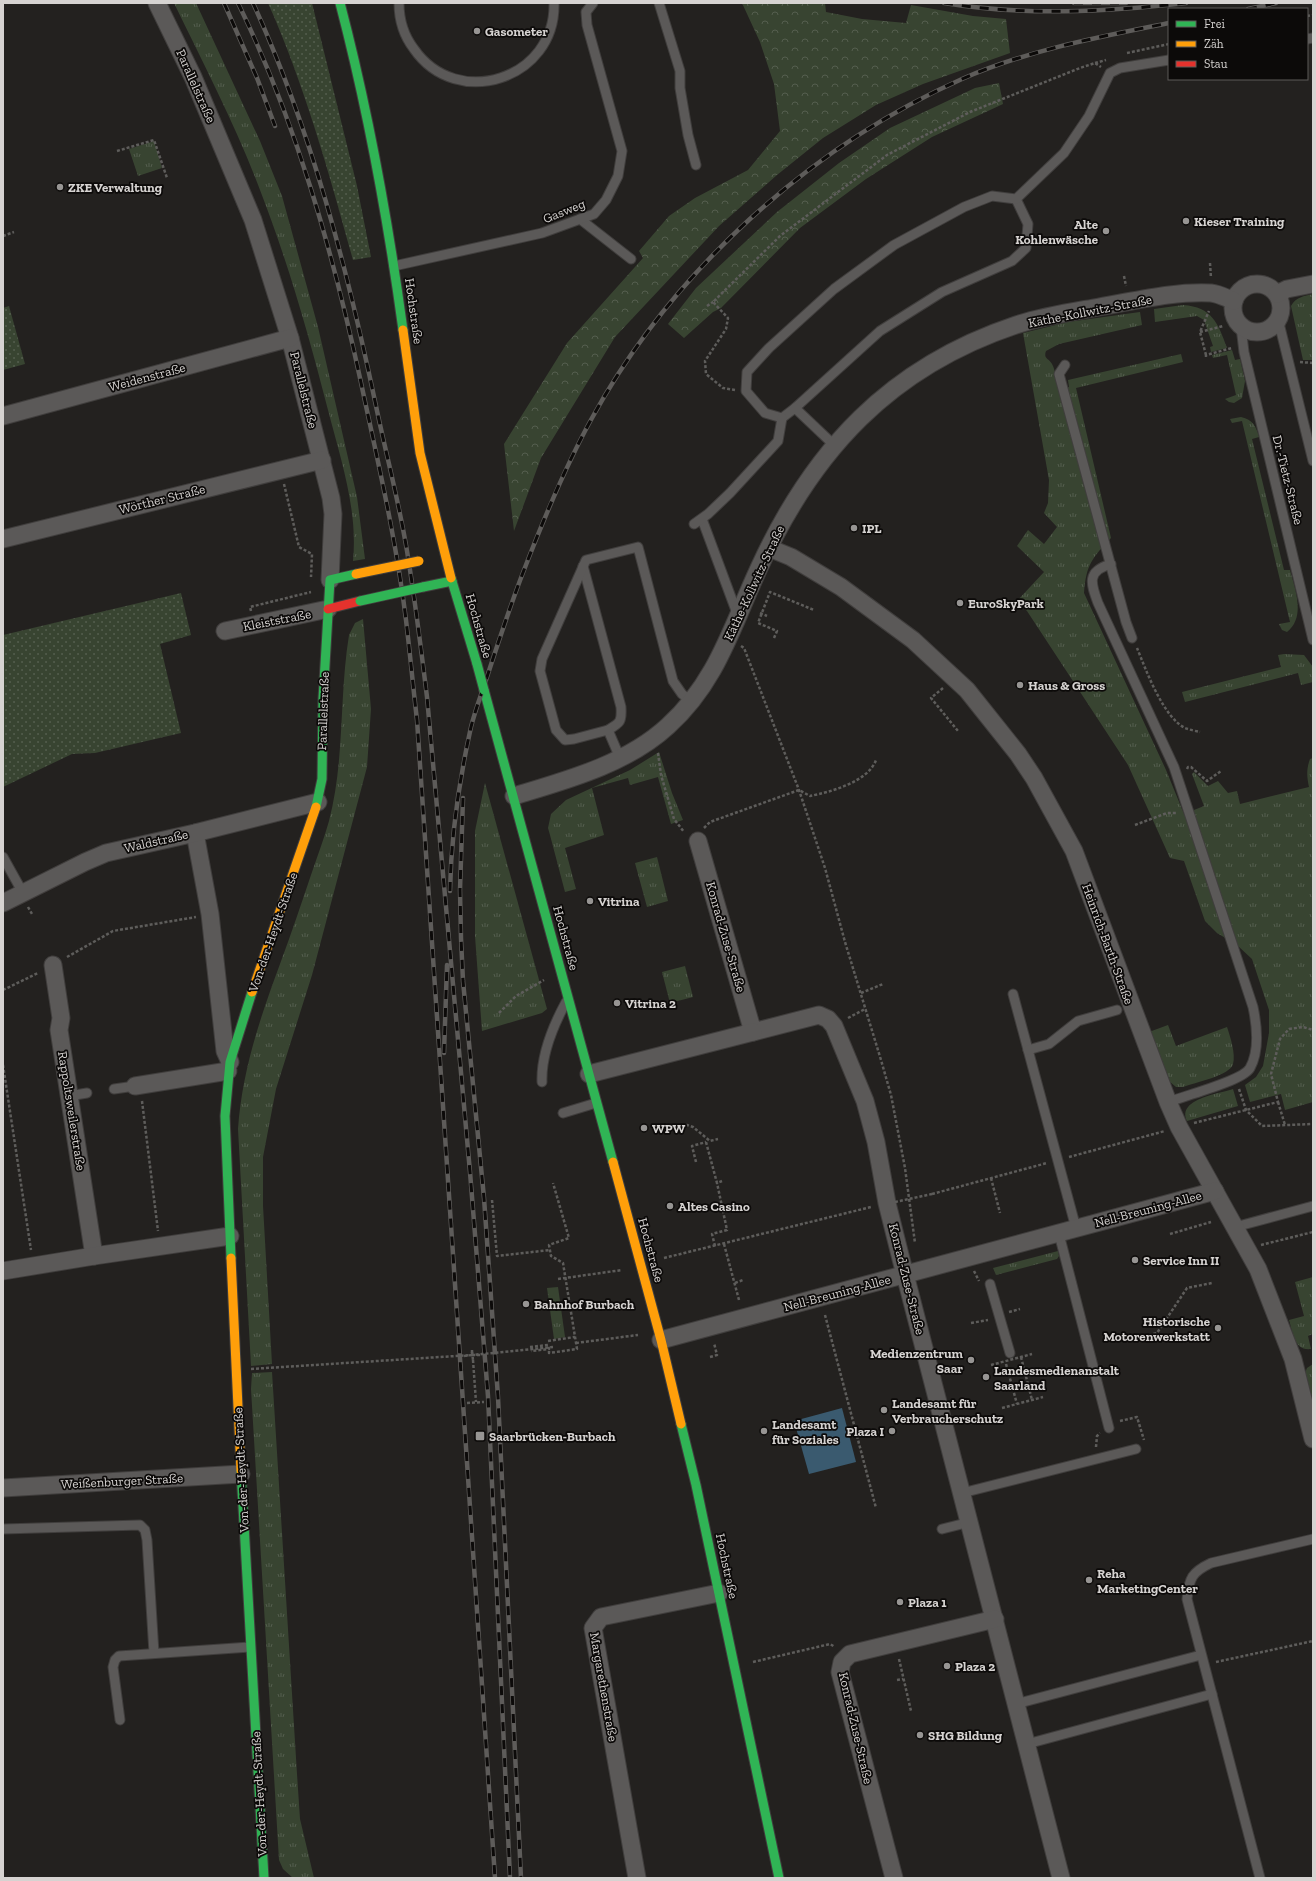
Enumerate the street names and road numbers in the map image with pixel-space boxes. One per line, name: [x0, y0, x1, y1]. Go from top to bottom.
street label: Parallelstraße: [173, 47, 219, 125]
street label: Gasweg: [541, 196, 587, 226]
street label: Hochstraße: [402, 277, 426, 345]
street label: Käthe-Kollwitz-Straße: [1027, 292, 1153, 330]
street label: Parallelstraße: [287, 350, 321, 430]
street label: Weidenstraße: [107, 360, 187, 394]
street label: Dr.-Tietz-Straße: [1270, 434, 1306, 526]
street label: Wörther Straße: [117, 481, 207, 517]
street label: Käthe-Kollwitz-Straße: [721, 523, 787, 643]
street label: Hochstraße: [463, 592, 495, 660]
street label: Kleiststraße: [242, 606, 312, 634]
street label: Parallelstraße: [314, 671, 332, 751]
street label: Waldstraße: [123, 826, 189, 856]
street label: Von-der-Heydt-Straße: [245, 870, 301, 995]
street label: Konrad-Zuse-Straße: [703, 880, 749, 994]
street label: Heinrich-Barth-Straße: [1079, 882, 1137, 1006]
street label: Hochstraße: [550, 904, 582, 972]
street label: Rappoltsweilerstraße: [55, 1050, 89, 1172]
street label: Nell-Breuning-Allee: [1093, 1187, 1203, 1231]
street label: Hochstraße: [635, 1216, 667, 1284]
street label: Konrad-Zuse-Straße: [886, 1222, 928, 1336]
street label: Nell-Breuning-Allee: [782, 1271, 892, 1315]
street label: Von-der-Heydt-Straße: [230, 1407, 252, 1534]
street label: Weißenburger Straße: [60, 1470, 184, 1492]
street label: Hochstraße: [713, 1532, 741, 1600]
street label: Margarethenstraße: [587, 1631, 621, 1743]
street label: Konrad-Zuse-Straße: [836, 1671, 876, 1785]
street label: Von-der-Heydt-Straße: [248, 1731, 270, 1858]

